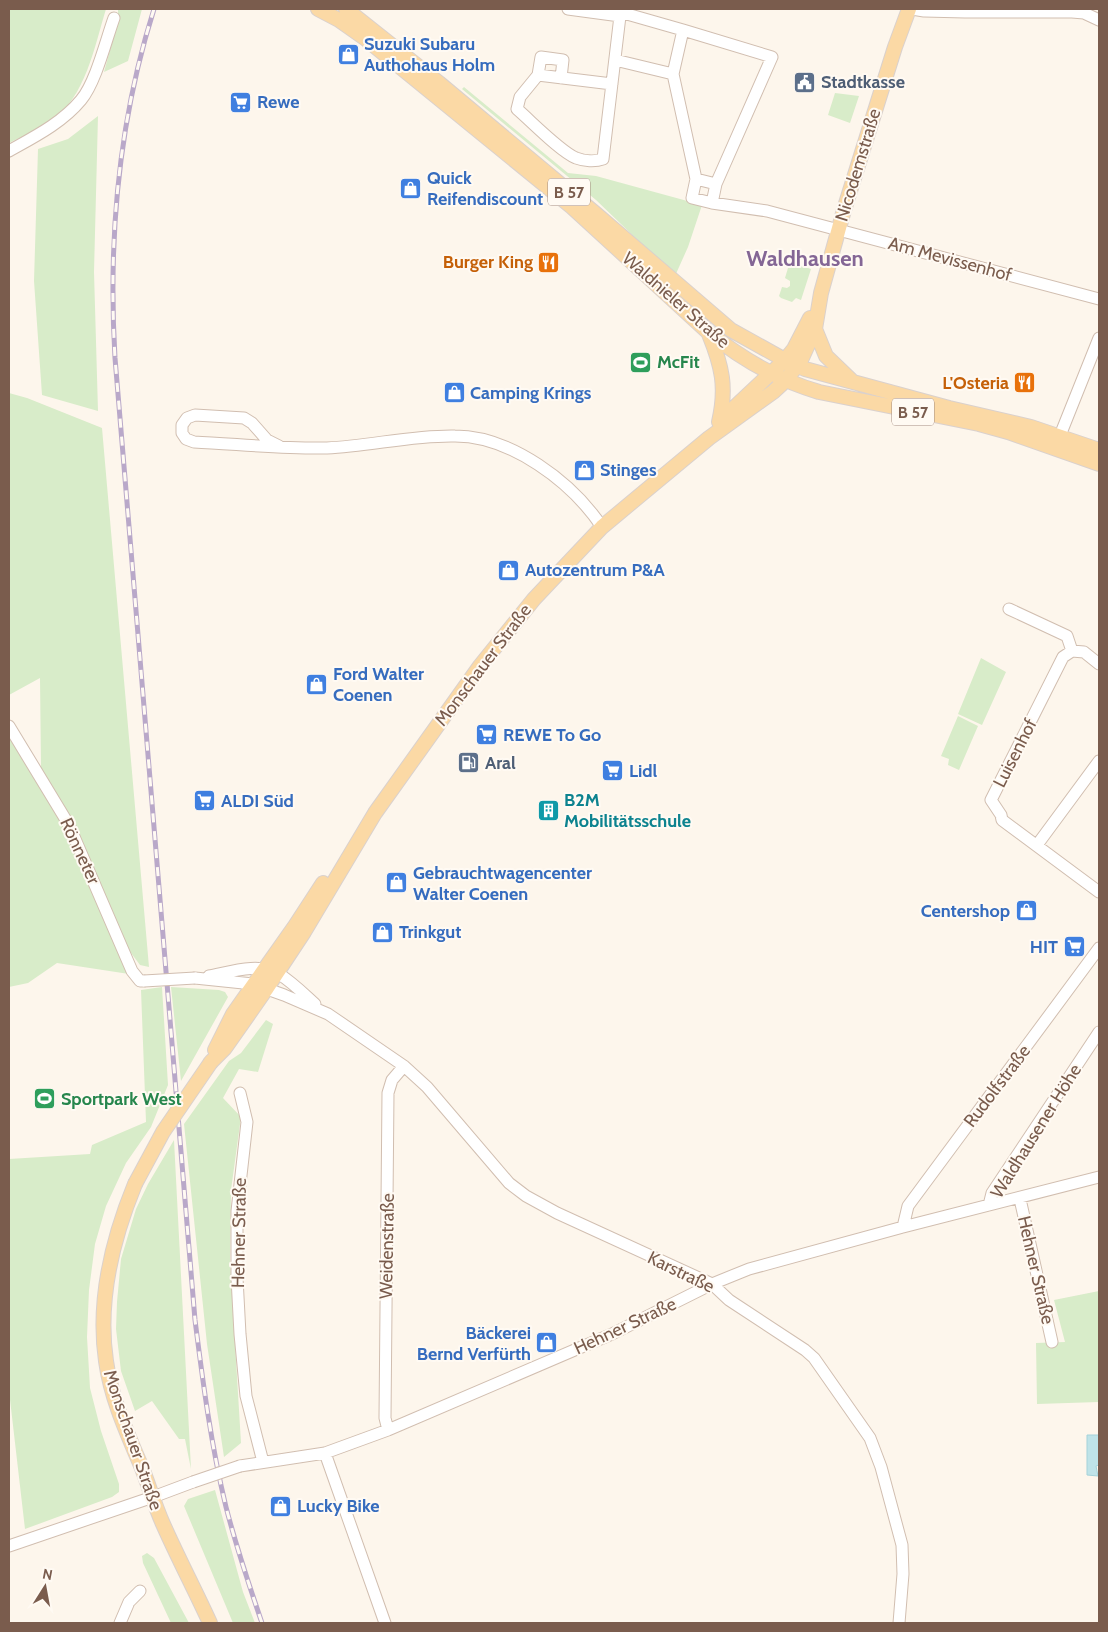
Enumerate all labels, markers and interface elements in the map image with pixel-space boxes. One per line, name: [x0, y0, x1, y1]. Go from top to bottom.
place label: Suzuki Subaru Authohaus Holm: [364, 33, 495, 76]
shop icon: Suzuki Subaru Authohaus Holm: [336, 42, 360, 66]
public building icon: Stadtkasse: [793, 70, 817, 94]
place label: Stadtkasse: [821, 71, 905, 93]
supermarket icon: Rewe: [229, 90, 253, 114]
place label: Rewe: [257, 91, 299, 113]
street label: Nicodemstraße: [830, 106, 886, 224]
place label: Quick Reifendiscount: [427, 167, 543, 210]
shop icon: Quick Reifendiscount: [399, 176, 423, 200]
road number: B 57: [548, 178, 590, 206]
street label: Am Mevissenhof: [886, 232, 1014, 286]
district label: Waldhausen: [746, 245, 864, 272]
street label: Waldnieler Straße: [618, 247, 734, 353]
restaurant icon: Burger King: [537, 250, 561, 274]
place label: Burger King: [443, 251, 533, 273]
sports icon: McFit: [629, 350, 653, 374]
place label: McFit: [657, 351, 700, 373]
restaurant icon: L'Osteria: [1013, 371, 1037, 395]
place label: L'Osteria: [942, 372, 1009, 394]
shop icon: Camping Krings: [442, 381, 466, 405]
place label: Camping Krings: [470, 382, 592, 404]
road number: B 57: [892, 398, 934, 426]
shop icon: Stinges: [572, 458, 596, 482]
place label: Stinges: [600, 459, 657, 481]
shop icon: Autozentrum P&A: [497, 558, 521, 582]
place label: Autozentrum P&A: [525, 559, 665, 581]
street label: Monschauer Straße: [430, 600, 536, 730]
place label: Ford Walter Coenen: [333, 663, 424, 706]
shop icon: Ford Walter Coenen: [305, 672, 329, 696]
street label: Luisenhof: [988, 715, 1042, 791]
supermarket icon: REWE To Go: [475, 723, 499, 747]
place label: REWE To Go: [503, 724, 601, 746]
fuel station icon: Aral: [457, 751, 481, 775]
place label: Aral: [485, 752, 516, 774]
supermarket icon: Lidl: [601, 759, 625, 783]
place label: Lidl: [629, 760, 658, 782]
supermarket icon: ALDI Süd: [193, 789, 217, 813]
place label: B2M Mobilitätsschule: [564, 789, 691, 832]
place label: ALDI Süd: [221, 790, 294, 812]
building icon: B2M Mobilitätsschule: [536, 798, 560, 822]
street label: Rönneter: [55, 814, 105, 888]
place label: Gebrauchtwagencenter Walter Coenen: [413, 862, 592, 905]
shop icon: Gebrauchtwagencenter Walter Coenen: [385, 871, 409, 895]
shop icon: Centershop: [1014, 899, 1038, 923]
place label: Centershop: [921, 900, 1010, 922]
shop icon: Trinkgut: [371, 920, 395, 944]
place label: Trinkgut: [399, 921, 461, 943]
supermarket icon: HIT: [1062, 935, 1086, 959]
place label: HIT: [1030, 936, 1058, 958]
street label: Rudolfstraße: [959, 1040, 1035, 1132]
street label: Waldhausener Höhe: [986, 1060, 1086, 1202]
sports icon: Sportpark West: [33, 1087, 57, 1111]
place label: Sportpark West: [61, 1088, 182, 1110]
street label: Hehner Straße: [227, 1178, 251, 1288]
street label: Weidenstraße: [375, 1193, 399, 1299]
street label: Hehner Straße: [1013, 1214, 1059, 1326]
street label: Karstraße: [644, 1246, 718, 1298]
street label: Hehner Straße: [570, 1293, 680, 1359]
place label: Bäckerei Bernd Verfürth: [417, 1322, 531, 1365]
shop icon: Bäckerei Bernd Verfürth: [535, 1331, 559, 1355]
street label: Monschauer Straße: [99, 1367, 167, 1513]
shop icon: Lucky Bike: [269, 1494, 293, 1518]
place label: Lucky Bike: [297, 1495, 380, 1517]
north arrow: [20, 1562, 70, 1612]
text: N: [41, 1564, 54, 1584]

